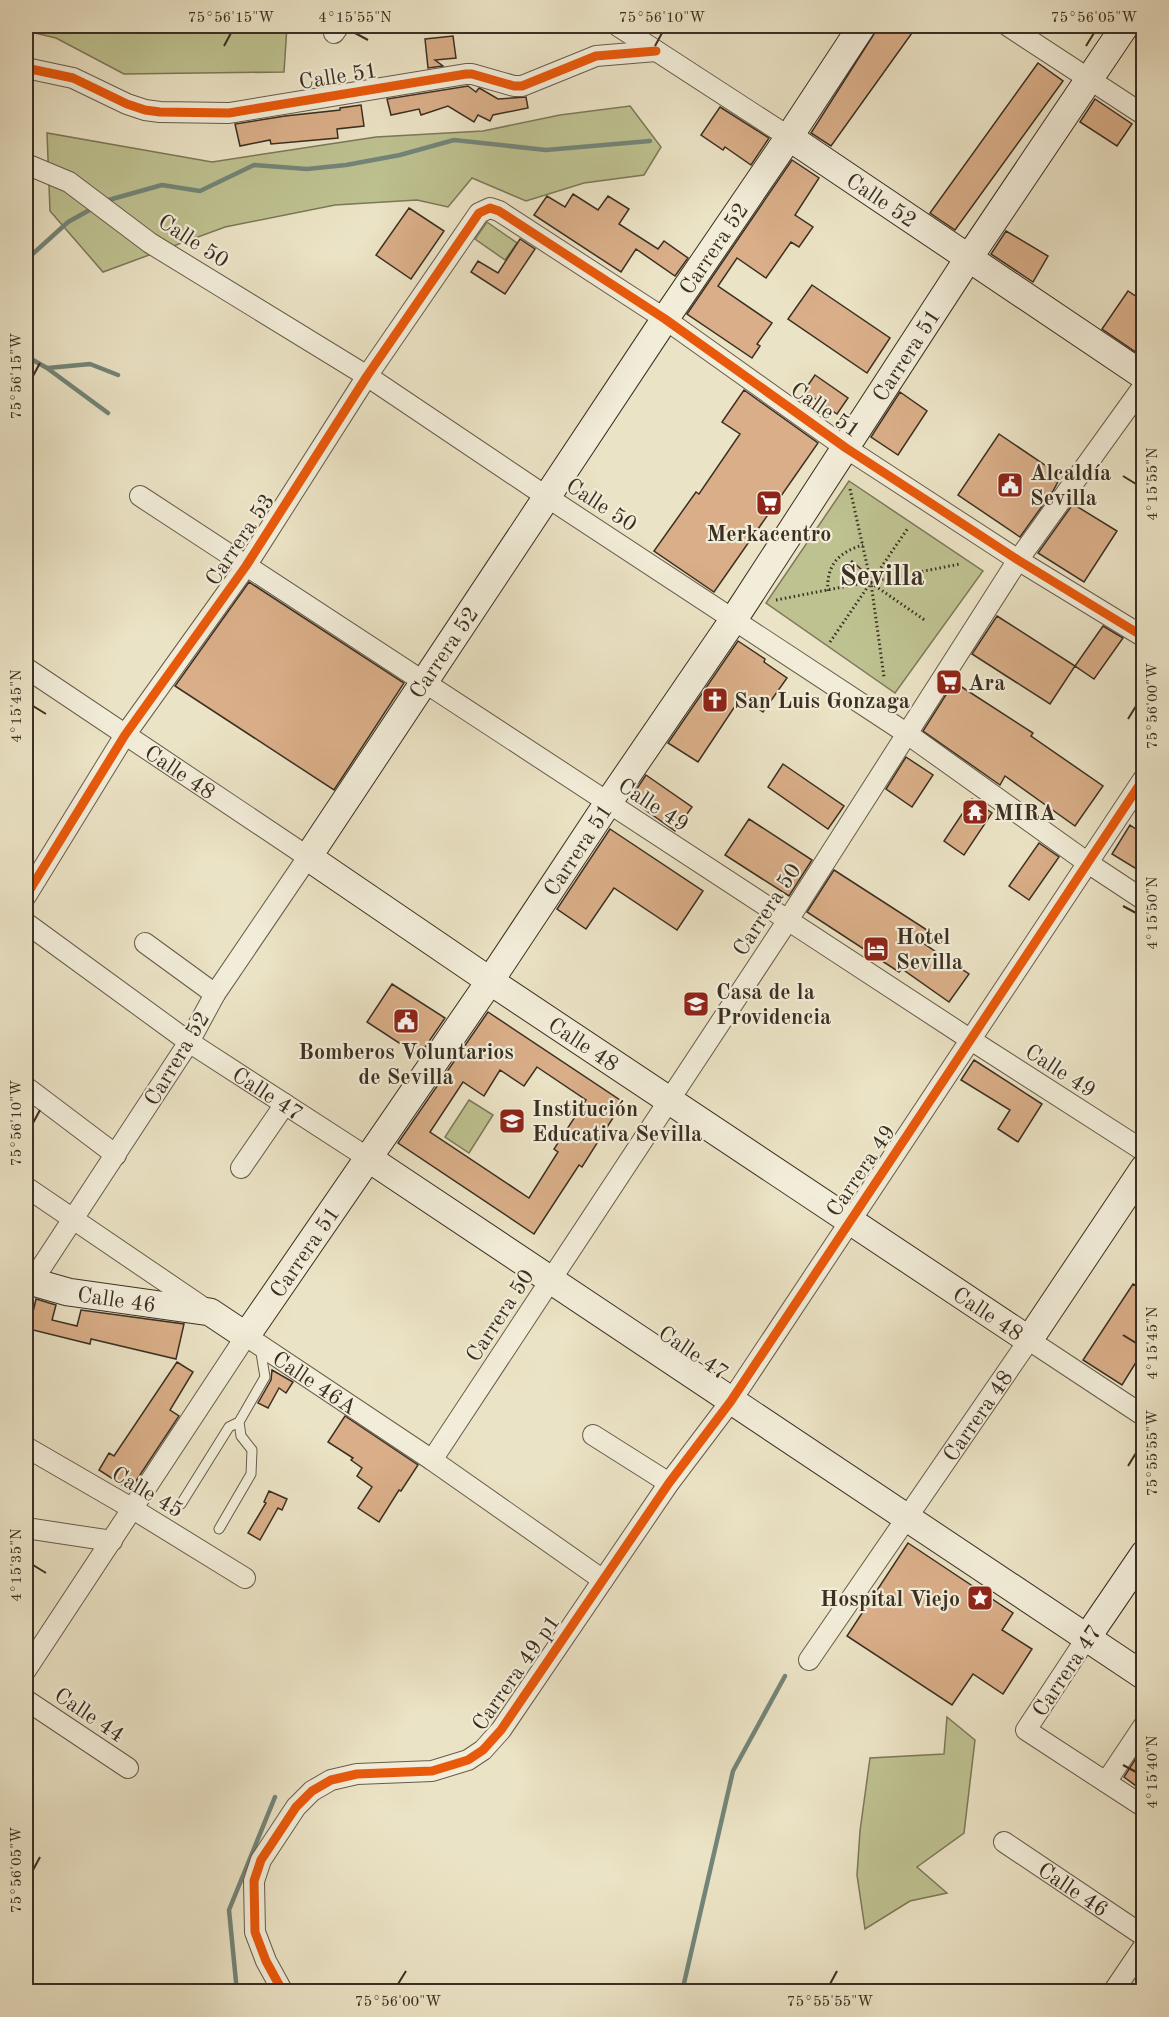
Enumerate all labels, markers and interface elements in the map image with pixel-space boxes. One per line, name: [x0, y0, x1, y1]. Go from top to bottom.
text: 75°56'15"W: [188, 11, 274, 26]
text: 4°15'55"N: [318, 11, 392, 26]
text: 75°56'10"W: [619, 11, 705, 26]
text: 75°56'05"W: [1051, 11, 1137, 26]
street label: Calle 51: [297, 60, 379, 94]
street label: Calle 52: [842, 170, 920, 232]
street label: Carrera 52: [676, 199, 753, 299]
street label: Calle 50: [154, 211, 232, 272]
street label: Carrera 51: [870, 306, 945, 406]
text: 75°56'15"W: [10, 333, 25, 419]
street label: Calle 51: [786, 379, 864, 442]
text: 4°15'55"N: [1146, 447, 1161, 521]
place label: Alcaldía Sevilla: [1030, 463, 1111, 510]
public building icon: Alcaldía Sevilla: [995, 470, 1025, 500]
street label: Calle 50: [562, 475, 640, 536]
supermarket icon: Merkacentro: [754, 488, 784, 518]
street label: Carrera 53: [202, 490, 279, 590]
place label: Merkacentro: [707, 524, 831, 546]
district label: Sevilla: [839, 564, 925, 592]
street label: Carrera 52: [406, 603, 483, 703]
text: 75°56'00"W: [1146, 663, 1161, 749]
supermarket icon: Ara: [934, 667, 964, 697]
text: 4°15'45"N: [10, 669, 25, 743]
place label: Ara: [968, 673, 1005, 695]
church icon: San Luis Gonzaga: [700, 685, 730, 715]
place label: San Luis Gonzaga: [734, 691, 910, 713]
street label: Calle 48: [140, 742, 218, 804]
street label: Calle 49: [614, 775, 692, 836]
temple icon: MIRA: [960, 797, 990, 827]
street label: Carrera 51: [541, 800, 617, 901]
place label: MIRA: [994, 803, 1056, 825]
street label: Carrera 50: [730, 860, 806, 960]
text: 4°15'50"N: [1146, 876, 1161, 950]
place label: Hotel Sevilla: [896, 927, 963, 974]
hotel icon: Hotel Sevilla: [861, 934, 891, 964]
place label: Casa de la Providencia: [716, 982, 831, 1029]
school or university icon: Casa de la Providencia: [681, 989, 711, 1019]
public building icon: Bomberos Voluntarios de Sevilla: [391, 1006, 421, 1036]
street label: Carrera 52: [141, 1008, 214, 1110]
street label: Calle 48: [544, 1014, 622, 1076]
street label: Calle 49: [1021, 1041, 1099, 1102]
place label: Bomberos Voluntarios de Sevilla: [298, 1042, 514, 1089]
street label: Calle 47: [228, 1064, 306, 1126]
text: 75°56'10"W: [10, 1080, 25, 1166]
place label: Institución Educativa Sevilla: [532, 1099, 702, 1146]
school or university icon: Institución Educativa Sevilla: [497, 1106, 527, 1136]
street label: Carrera 49: [823, 1121, 900, 1221]
street label: Carrera 51: [267, 1203, 345, 1302]
street label: Carrera 50: [463, 1266, 539, 1366]
street label: Calle 46: [76, 1284, 157, 1317]
street label: Calle 48: [948, 1284, 1027, 1346]
text: 4°15'45"N: [1146, 1306, 1161, 1380]
street label: Calle 47: [654, 1322, 732, 1385]
street label: Calle 46A: [268, 1348, 360, 1420]
street label: Carrera 48: [940, 1367, 1018, 1466]
text: 75°55'55"W: [1146, 1410, 1161, 1496]
street label: Calle 45: [107, 1463, 187, 1523]
text: 4°15'35"N: [10, 1528, 25, 1602]
place icon: Hospital Viejo: [965, 1583, 995, 1613]
place label: Hospital Viejo: [820, 1589, 960, 1611]
street label: Carrera 49 p1: [469, 1611, 565, 1735]
street label: Carrera 47: [1029, 1621, 1106, 1721]
street label: Calle 44: [50, 1684, 128, 1747]
text: 4°15'40"N: [1146, 1735, 1161, 1809]
text: 75°56'05"W: [10, 1827, 25, 1913]
street label: Calle 46: [1034, 1859, 1112, 1922]
text: 75°56'00"W: [355, 1995, 441, 2010]
text: 75°55'55"W: [787, 1995, 873, 2010]

